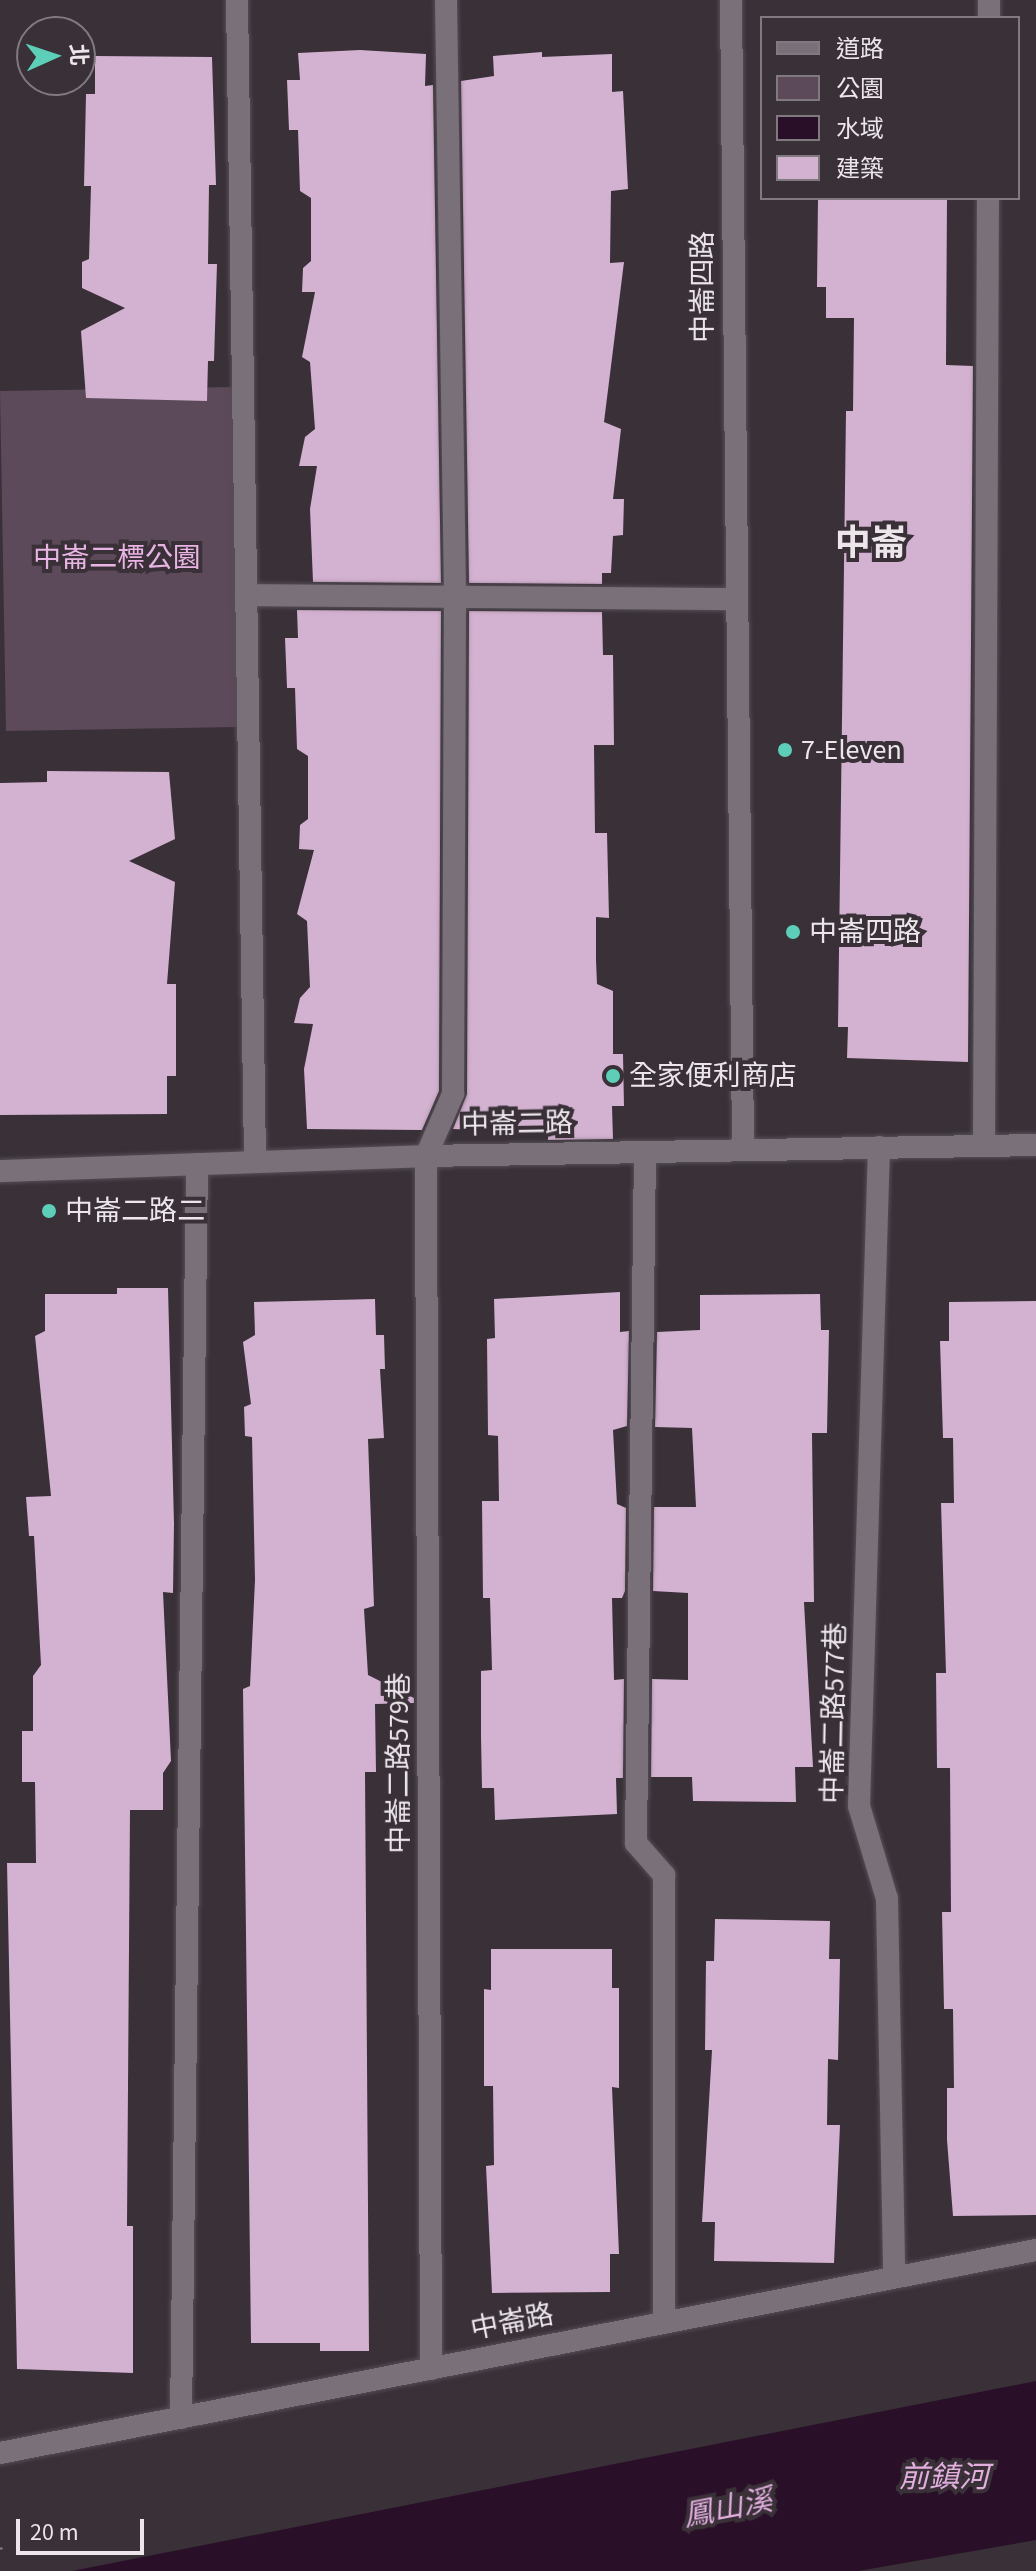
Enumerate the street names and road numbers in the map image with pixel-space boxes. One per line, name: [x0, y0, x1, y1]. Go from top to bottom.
street label: 中崙四路: [686, 231, 720, 343]
street label: 中崙二路: [461, 1106, 573, 1142]
street label: 中崙二路577巷: [816, 1622, 852, 1804]
street label: 中崙二路579巷: [382, 1672, 416, 1854]
street label: 中崙路: [468, 2297, 556, 2347]

